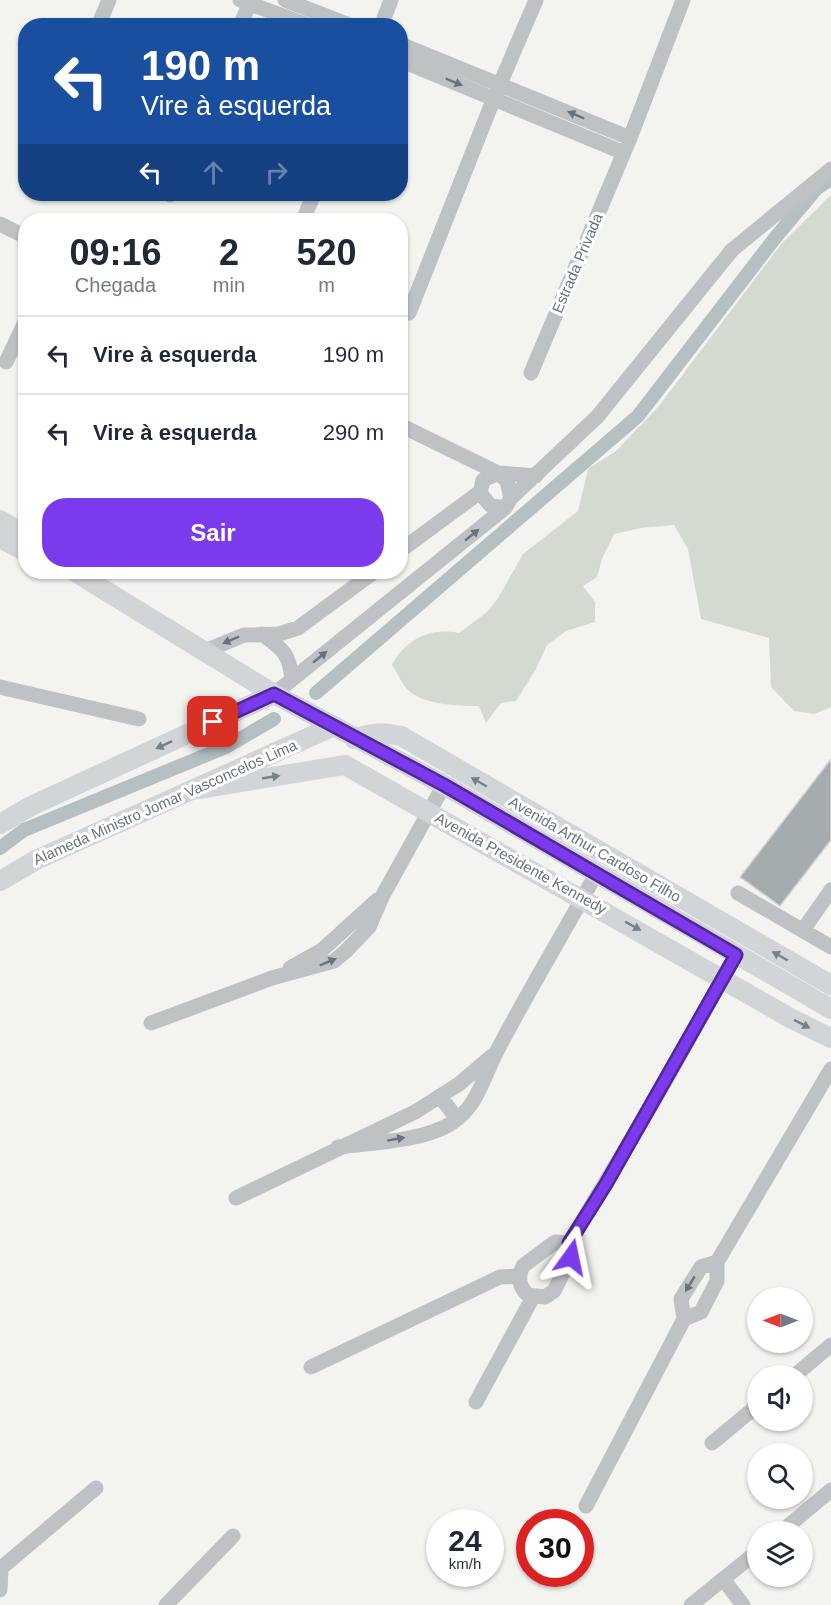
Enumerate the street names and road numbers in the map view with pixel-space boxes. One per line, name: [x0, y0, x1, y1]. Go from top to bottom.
street label: Estrada Privada: [548, 210, 606, 315]
street label: Alameda Ministro Jomar Vasconcelos Lima: [31, 736, 300, 868]
street label: Avenida Arthur Cardoso Filho: [506, 793, 684, 905]
street label: Avenida Presidente Kennedy: [432, 809, 610, 918]

